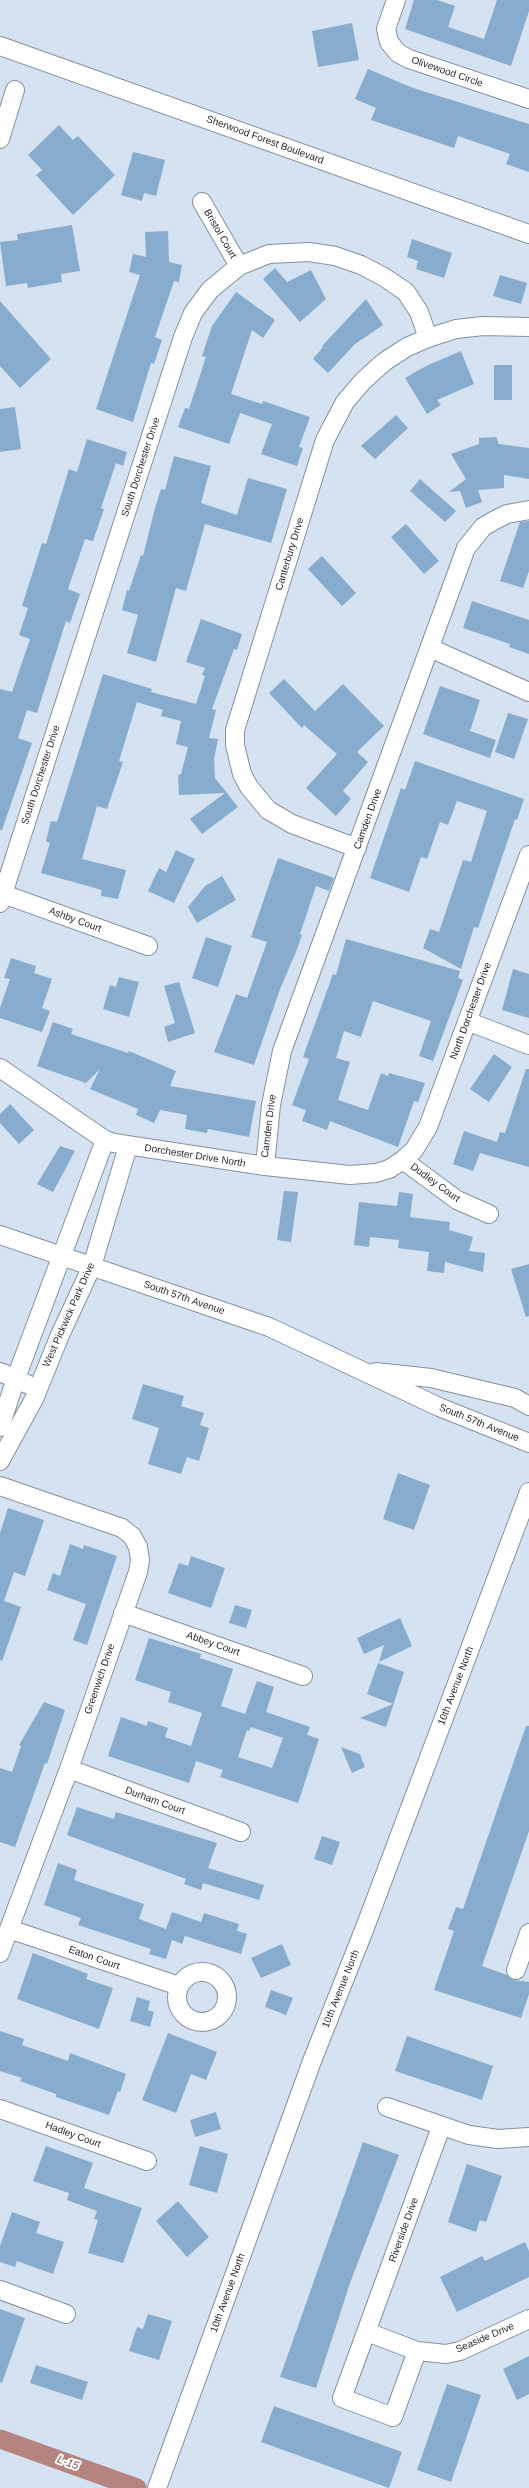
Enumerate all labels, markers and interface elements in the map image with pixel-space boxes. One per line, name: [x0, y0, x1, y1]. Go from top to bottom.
street label: Olivewood Circle: [410, 54, 484, 90]
street label: Sherwood Forest Boulevard: [205, 113, 325, 167]
street label: Bristol Court: [201, 207, 239, 261]
street label: South Dorchester Drive: [119, 416, 163, 518]
street label: Canterbury Drive: [273, 516, 307, 592]
street label: South Dorchester Drive: [19, 724, 63, 826]
street label: Camden Drive: [351, 787, 385, 851]
street label: Ashby Court: [47, 905, 103, 935]
street label: North Dorchester Drive: [448, 961, 494, 1061]
street label: Camden Drive: [259, 1094, 279, 1158]
street label: Dorchester Drive North: [144, 1142, 246, 1170]
street label: Dudley Court: [408, 1161, 462, 1205]
street label: West Pickwick Park Drive: [41, 1261, 97, 1369]
street label: South 57th Avenue: [142, 1279, 226, 1317]
street label: South 57th Avenue: [437, 1402, 521, 1444]
street label: Abbey Court: [185, 1629, 241, 1659]
street label: Greenwich Drive: [82, 1642, 118, 1716]
street label: 10th Avenue North: [435, 1645, 477, 1727]
street label: Durham Court: [123, 1785, 187, 1817]
street label: Eaton Court: [67, 1944, 121, 1972]
street label: 10th Avenue North: [320, 1948, 362, 2030]
street label: Hadley Court: [44, 2119, 102, 2151]
street label: Riverside Drive: [387, 2196, 421, 2264]
street label: 10th Avenue North: [208, 2252, 248, 2334]
street label: Seaside Drive: [454, 2320, 516, 2356]
water label: L-15: [55, 2453, 81, 2473]

